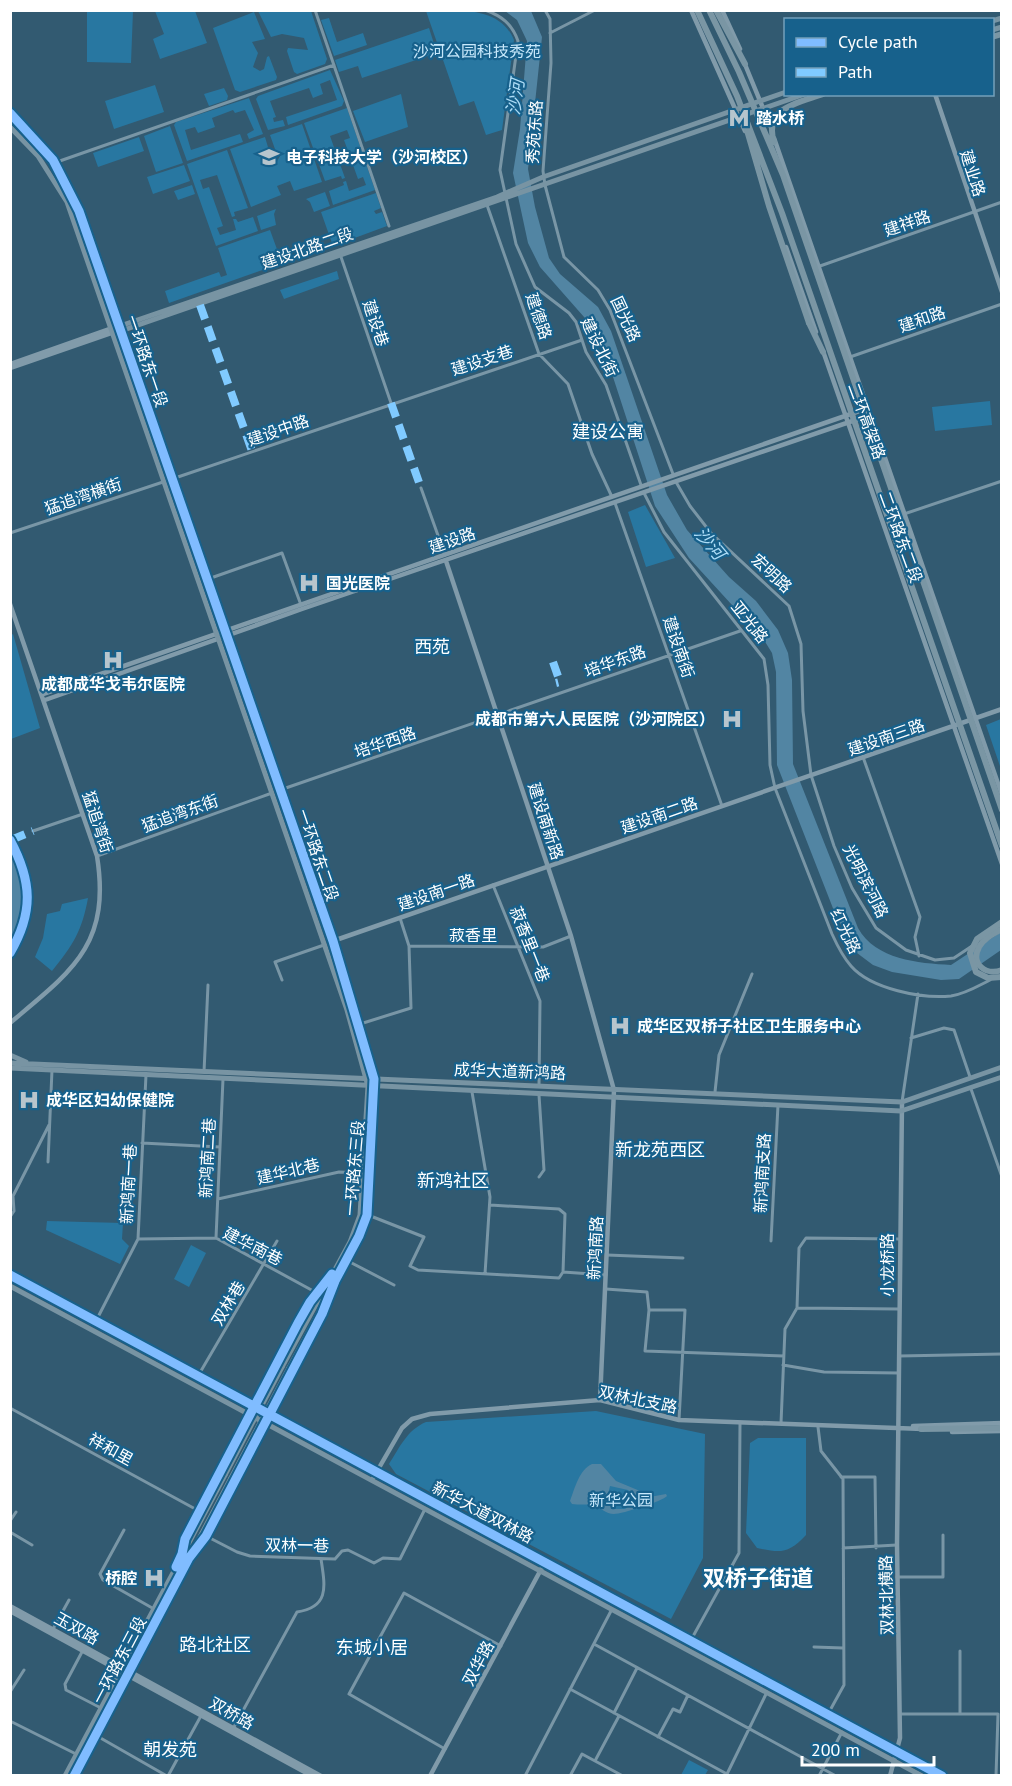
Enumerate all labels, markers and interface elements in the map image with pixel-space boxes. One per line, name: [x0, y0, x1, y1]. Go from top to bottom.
legend: [784, 18, 994, 96]
text: Cycle path: [838, 30, 918, 53]
park label: 沙河公园科技秀苑: [413, 41, 541, 61]
text: Path: [838, 60, 872, 83]
water label: 沙河: [501, 75, 529, 116]
street label: 秀苑东路: [522, 99, 546, 165]
metro station icon: 踏水桥: [727, 106, 751, 130]
place label: 踏水桥: [756, 108, 805, 128]
school or university icon: 电子科技大学（沙河校区）: [257, 145, 281, 169]
place label: 电子科技大学（沙河校区）: [286, 147, 478, 167]
street label: 建业路: [956, 147, 990, 199]
street label: 建祥路: [881, 206, 933, 240]
street label: 建设北路二段: [258, 223, 356, 273]
street label: 建德路: [522, 290, 556, 342]
street label: 国光路: [607, 293, 645, 345]
street label: 建设巷: [359, 297, 393, 349]
street label: 建和路: [896, 302, 948, 336]
street label: 一环路东一段: [122, 312, 172, 410]
street label: 建设北街: [577, 314, 623, 380]
street label: 建设支巷: [448, 341, 516, 379]
street label: 二环高架路: [844, 380, 890, 462]
street label: 建设中路: [244, 410, 312, 450]
district label: 建设公寓: [572, 420, 644, 443]
street label: 猛追湾横街: [42, 474, 124, 518]
street label: 二环路东二段: [875, 488, 927, 586]
water label: 沙河: [690, 522, 732, 566]
street label: 建设路: [426, 523, 478, 557]
street label: 宏明路: [748, 549, 796, 597]
hospital icon: 国光医院: [297, 571, 321, 595]
place label: 国光医院: [326, 573, 390, 593]
street label: 亚光路: [727, 597, 773, 647]
street label: 建设南街: [659, 613, 699, 681]
district label: 西苑: [414, 635, 450, 658]
street label: 培华东路: [582, 641, 648, 681]
hospital icon: 成都成华戈韦尔医院: [101, 648, 125, 672]
place label: 成都成华戈韦尔医院: [41, 674, 185, 694]
hospital icon: 成都市第六人民医院（沙河院区）: [720, 707, 744, 731]
place label: 成都市第六人民医院（沙河院区）: [475, 709, 715, 729]
street label: 建设南三路: [845, 715, 927, 759]
street label: 培华西路: [351, 722, 419, 762]
street label: 建设南新路: [524, 780, 568, 862]
street label: 猛追湾街: [79, 788, 117, 856]
street label: 猛追湾东街: [139, 790, 221, 836]
street label: 建设南二路: [618, 793, 700, 837]
street label: 一环路东二段: [293, 806, 343, 904]
street label: 光明滨河路: [839, 841, 893, 921]
street label: 建设南一路: [395, 870, 477, 914]
street label: 菽香里一巷: [506, 903, 554, 985]
street label: 红光路: [826, 905, 866, 957]
street label: 菽香里: [449, 925, 497, 945]
hospital icon: 成华区双桥子社区卫生服务中心: [608, 1014, 632, 1038]
place label: 成华区双桥子社区卫生服务中心: [637, 1016, 861, 1036]
street label: 成华大道新鸿路: [454, 1059, 566, 1083]
hospital icon: 成华区妇幼保健院: [17, 1088, 41, 1112]
place label: 成华区妇幼保健院: [46, 1090, 174, 1110]
street label: 新鸿南二巷: [195, 1118, 219, 1198]
street label: 一环路东三段: [340, 1119, 368, 1217]
street label: 新鸿南支路: [750, 1133, 774, 1213]
district label: 新龙苑西区: [615, 1138, 705, 1161]
street label: 新鸿南一巷: [116, 1144, 140, 1224]
street label: 建华北巷: [255, 1154, 321, 1188]
district label: 新鸿社区: [417, 1169, 489, 1192]
street label: 新鸿南路: [583, 1216, 607, 1280]
street label: 建华南巷: [220, 1223, 286, 1269]
street label: 小龙桥路: [877, 1233, 897, 1297]
street label: 双林巷: [207, 1277, 249, 1329]
street label: 双林北支路: [597, 1381, 679, 1417]
street label: 祥和里: [85, 1429, 137, 1469]
street label: 新华大道双林路: [429, 1477, 537, 1547]
park label: 新华公园: [589, 1490, 653, 1510]
street label: 双林一巷: [265, 1534, 329, 1556]
street label: 双林北横路: [875, 1555, 897, 1635]
district label: 双桥子街道: [703, 1564, 813, 1592]
hospital icon: 桥腔: [142, 1566, 166, 1590]
place label: 桥腔: [105, 1568, 137, 1588]
street label: 玉双路: [51, 1608, 103, 1648]
street label: 一环路东三段: [88, 1613, 150, 1707]
district label: 路北社区: [179, 1633, 251, 1656]
district label: 东城小居: [336, 1636, 408, 1659]
street label: 双华路: [458, 1637, 498, 1689]
street label: 双桥路: [206, 1693, 258, 1733]
scale bar: [802, 1729, 934, 1767]
district label: 朝发苑: [143, 1738, 197, 1761]
text: 200 m: [811, 1738, 860, 1761]

